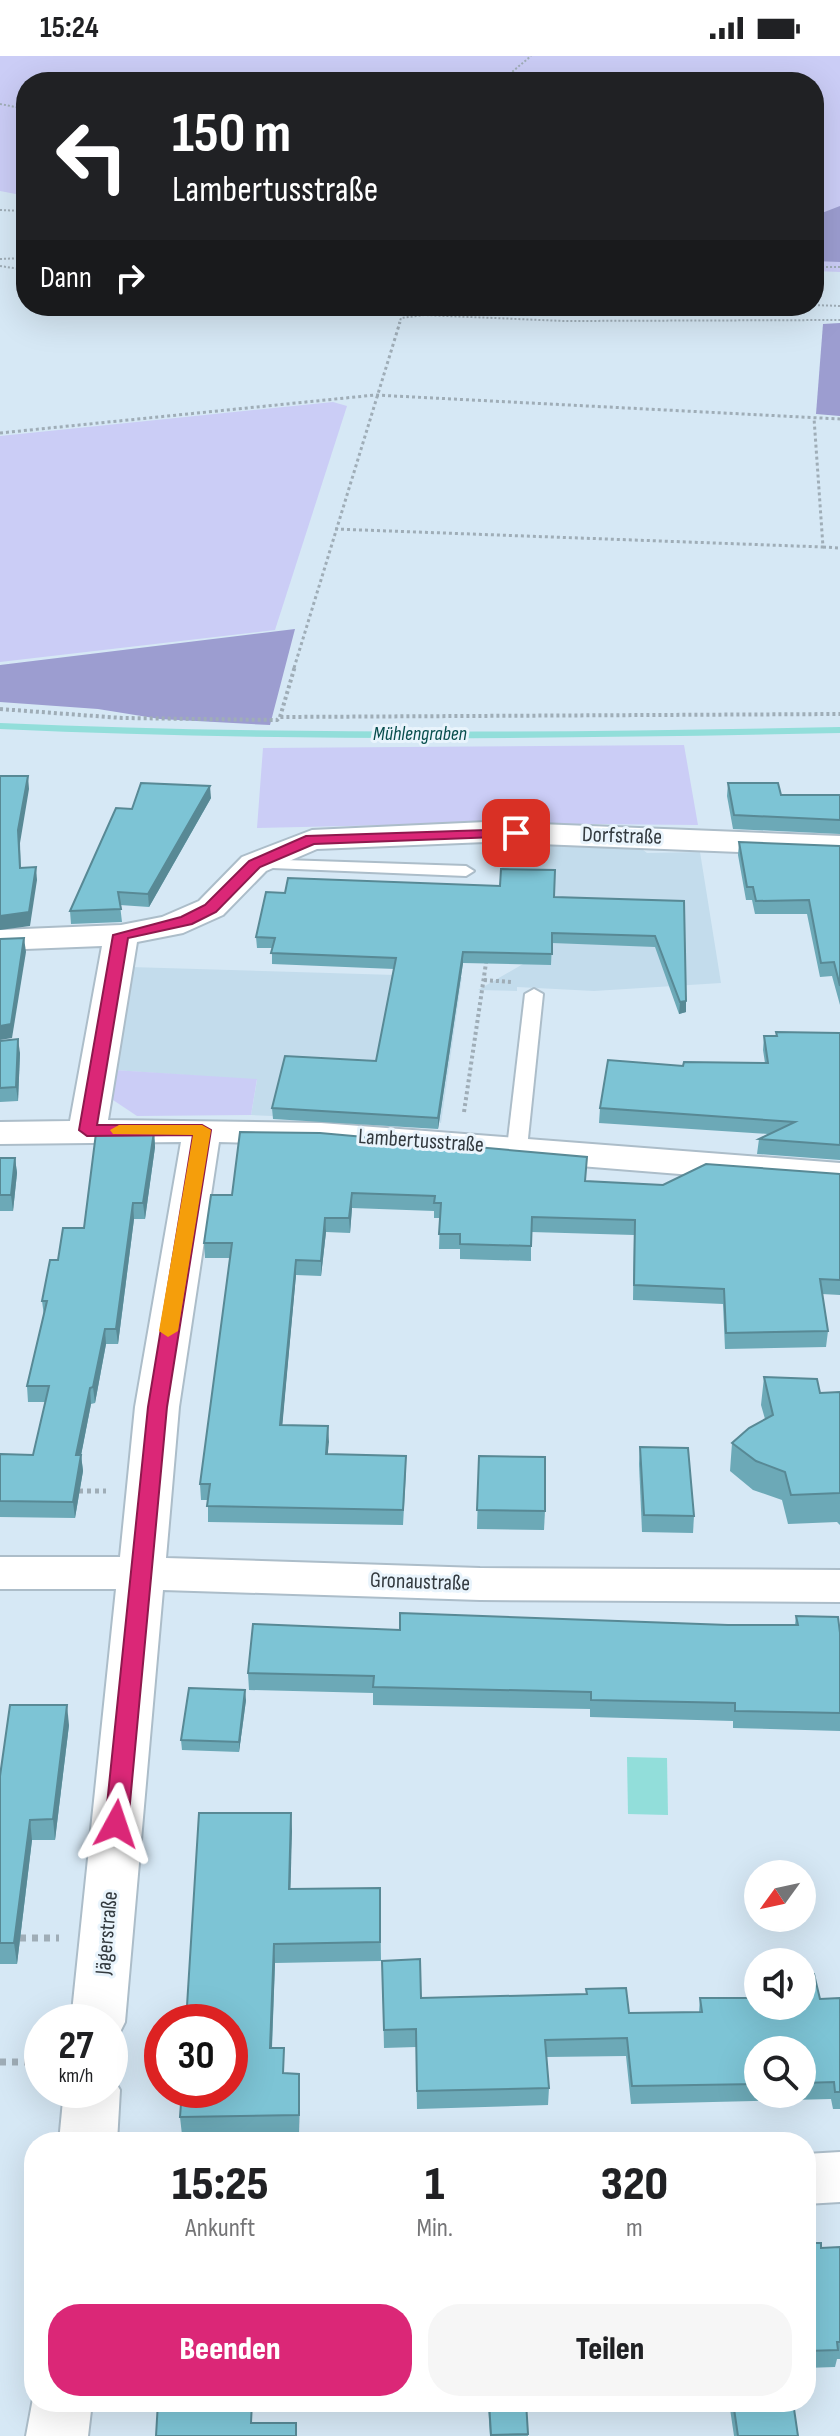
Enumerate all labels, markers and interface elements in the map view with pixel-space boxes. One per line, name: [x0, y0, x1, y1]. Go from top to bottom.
text: 15:24: [40, 10, 99, 46]
text: 150 m: [172, 101, 291, 168]
icon: left: [40, 104, 144, 208]
text: Lambertusstraße: [172, 169, 378, 212]
icon: right: [108, 256, 152, 300]
text: Dann: [40, 260, 92, 296]
water label: Mühlengraben: [373, 722, 467, 746]
pin: [482, 799, 550, 867]
icon: arrive: [494, 811, 538, 855]
street label: Dorfstraße: [582, 821, 662, 851]
street label: Lambertusstraße: [357, 1123, 485, 1159]
street label: Gronaustraße: [369, 1567, 471, 1597]
position arrow: [74, 1782, 158, 1866]
north arrow: [744, 1860, 816, 1932]
map controls: [744, 1860, 816, 2108]
street label: Jägerstraße: [90, 1890, 124, 1977]
button: sound: [744, 1948, 816, 2020]
speed limit sign: 30: [144, 2004, 248, 2108]
text: 27: [59, 2022, 93, 2070]
button: search: [744, 2036, 816, 2108]
text: km/h: [59, 2064, 93, 2088]
text: 15:25: [172, 2156, 269, 2213]
text: 1: [425, 2156, 444, 2213]
text: 320: [601, 2156, 668, 2213]
text: Ankunft: [185, 2213, 255, 2244]
text: Min.: [416, 2213, 453, 2244]
text: m: [626, 2213, 643, 2244]
button: Beenden: [48, 2304, 412, 2396]
button: Teilen: [428, 2304, 792, 2396]

